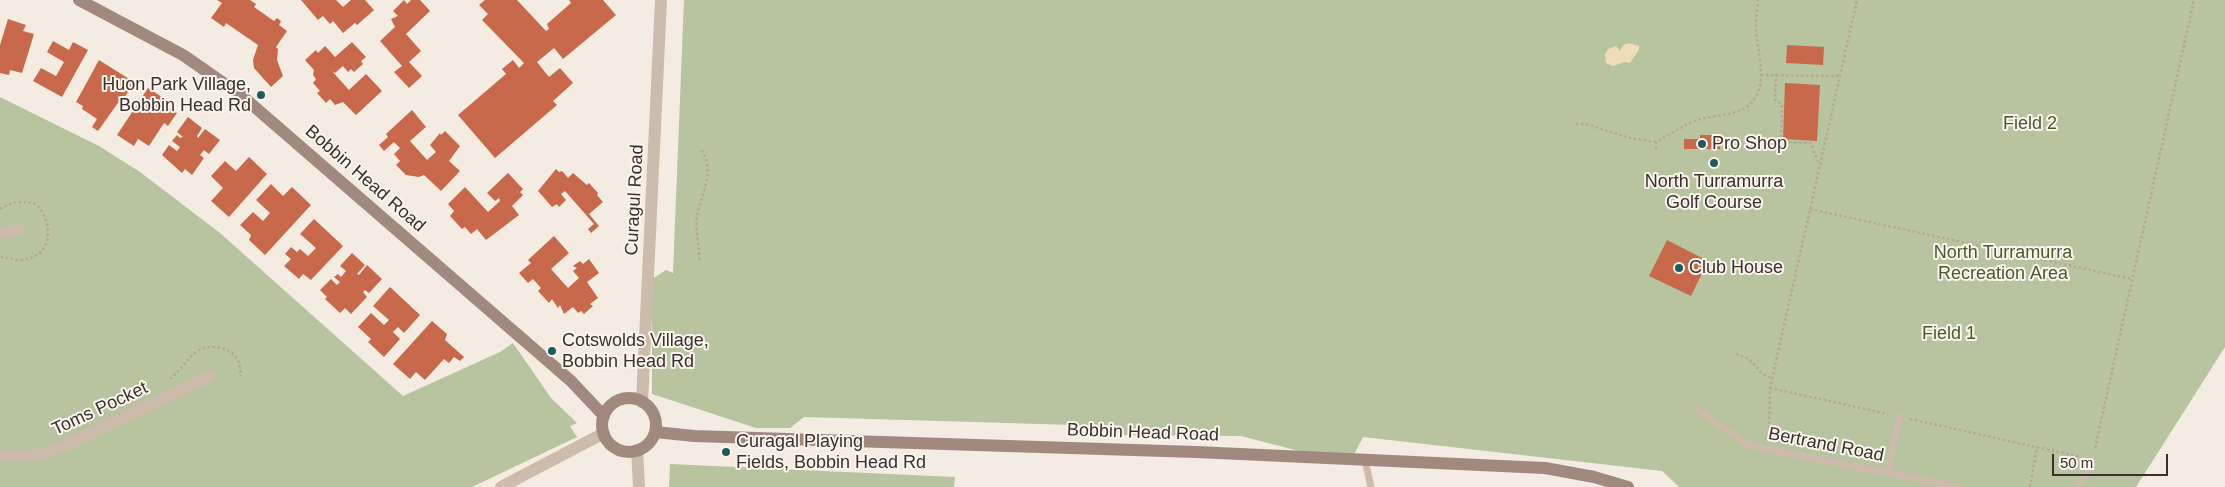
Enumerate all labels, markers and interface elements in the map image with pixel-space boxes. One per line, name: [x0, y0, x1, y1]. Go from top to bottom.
place label: Huon Park Village, Bobbin Head Rd: [102, 74, 251, 116]
marker: Huon Park Village, Bobbin Head Rd: [255, 89, 267, 101]
park label: Field 2: [2003, 113, 2057, 135]
street label: Bobbin Head Road: [301, 121, 429, 237]
place label: Pro Shop: [1712, 133, 1787, 155]
marker: Pro Shop: [1696, 138, 1708, 150]
street label: Curagul Road: [621, 144, 649, 256]
marker: North Turramurra Golf Course: [1708, 157, 1720, 169]
place label: North Turramurra Golf Course: [1645, 171, 1783, 213]
park label: North Turramurra Recreation Area: [1934, 242, 2072, 284]
place label: Club House: [1689, 257, 1783, 279]
marker: Club House: [1673, 262, 1685, 274]
park label: Field 1: [1922, 323, 1976, 345]
place label: Cotswolds Village, Bobbin Head Rd: [562, 330, 709, 372]
marker: Cotswolds Village, Bobbin Head Rd: [546, 345, 558, 357]
street label: Toms Pocket: [49, 377, 151, 441]
street label: Bobbin Head Road: [1067, 420, 1219, 446]
street label: Bertrand Road: [1766, 423, 1886, 467]
place label: Curagal Playing Fields, Bobbin Head Rd: [736, 431, 926, 474]
scale bar: [2055, 444, 2171, 476]
marker: Curagal Playing Fields, Bobbin Head Rd: [720, 446, 732, 458]
text: 50 m: [2060, 454, 2093, 471]

